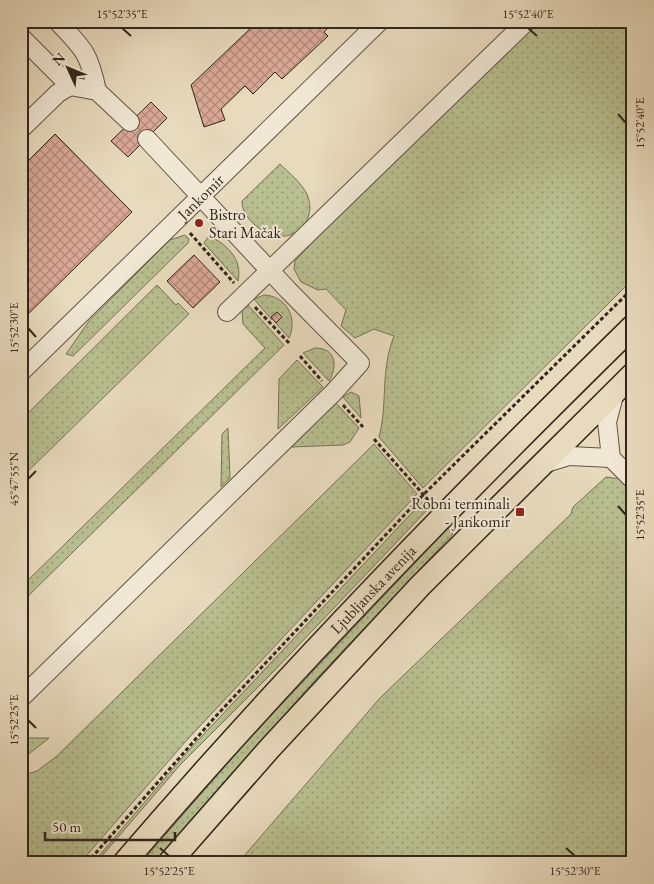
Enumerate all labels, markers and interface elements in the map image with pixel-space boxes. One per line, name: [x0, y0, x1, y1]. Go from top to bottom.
text: 15°52'35"E: [96, 6, 148, 22]
text: 15°52'40"E: [502, 6, 554, 22]
north arrow: [42, 42, 92, 92]
text: N: [48, 48, 70, 69]
text: 15°52'40"E: [632, 97, 648, 149]
street label: Jankomir: [171, 168, 229, 226]
place label: Bistro Stari Mačak: [209, 204, 281, 243]
marker: Bistro Stari Mačak: [193, 217, 205, 229]
text: 15°52'30"E: [6, 302, 22, 354]
text: 45°47'55"N: [6, 452, 22, 506]
text: 15°52'35"E: [632, 489, 648, 541]
place label: Robni terminali - Jankomir: [411, 493, 511, 532]
marker: Robni terminali - Jankomir: [514, 506, 526, 518]
street label: Ljubljanska avenija: [325, 540, 421, 638]
text: 15°52'25"E: [6, 694, 22, 746]
scale bar: [45, 809, 175, 841]
text: 50 m: [52, 817, 81, 836]
text: 15°52'25"E: [143, 863, 195, 879]
text: 15°52'30"E: [549, 863, 601, 879]

